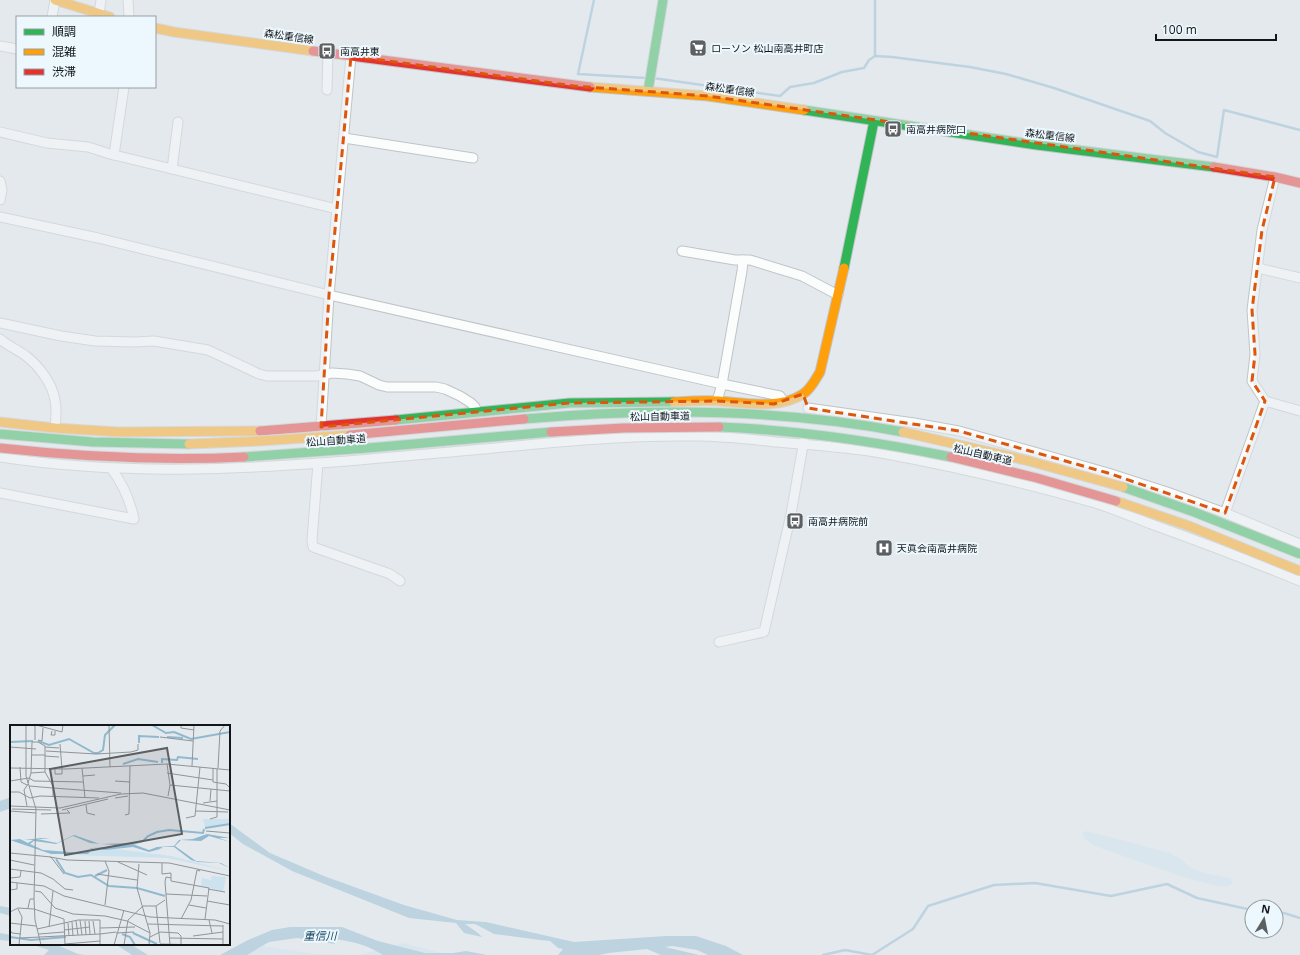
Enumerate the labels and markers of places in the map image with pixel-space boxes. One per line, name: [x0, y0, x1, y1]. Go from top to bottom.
supermarket icon: ローソン 松山南高井町店: [688, 38, 708, 58]
bus stop icon: 南高井東: [317, 41, 337, 61]
place label: ローソン 松山南高井町店: [711, 41, 824, 55]
place label: 南高井東: [340, 44, 380, 58]
bus stop icon: 南高井病院口: [883, 119, 903, 139]
place label: 南高井病院口: [906, 122, 966, 136]
bus stop icon: 南高井病院前: [785, 511, 805, 531]
place label: 南高井病院前: [808, 514, 868, 528]
hospital icon: 天眞会南高井病院: [874, 538, 894, 558]
place label: 天眞会南高井病院: [897, 541, 977, 555]

